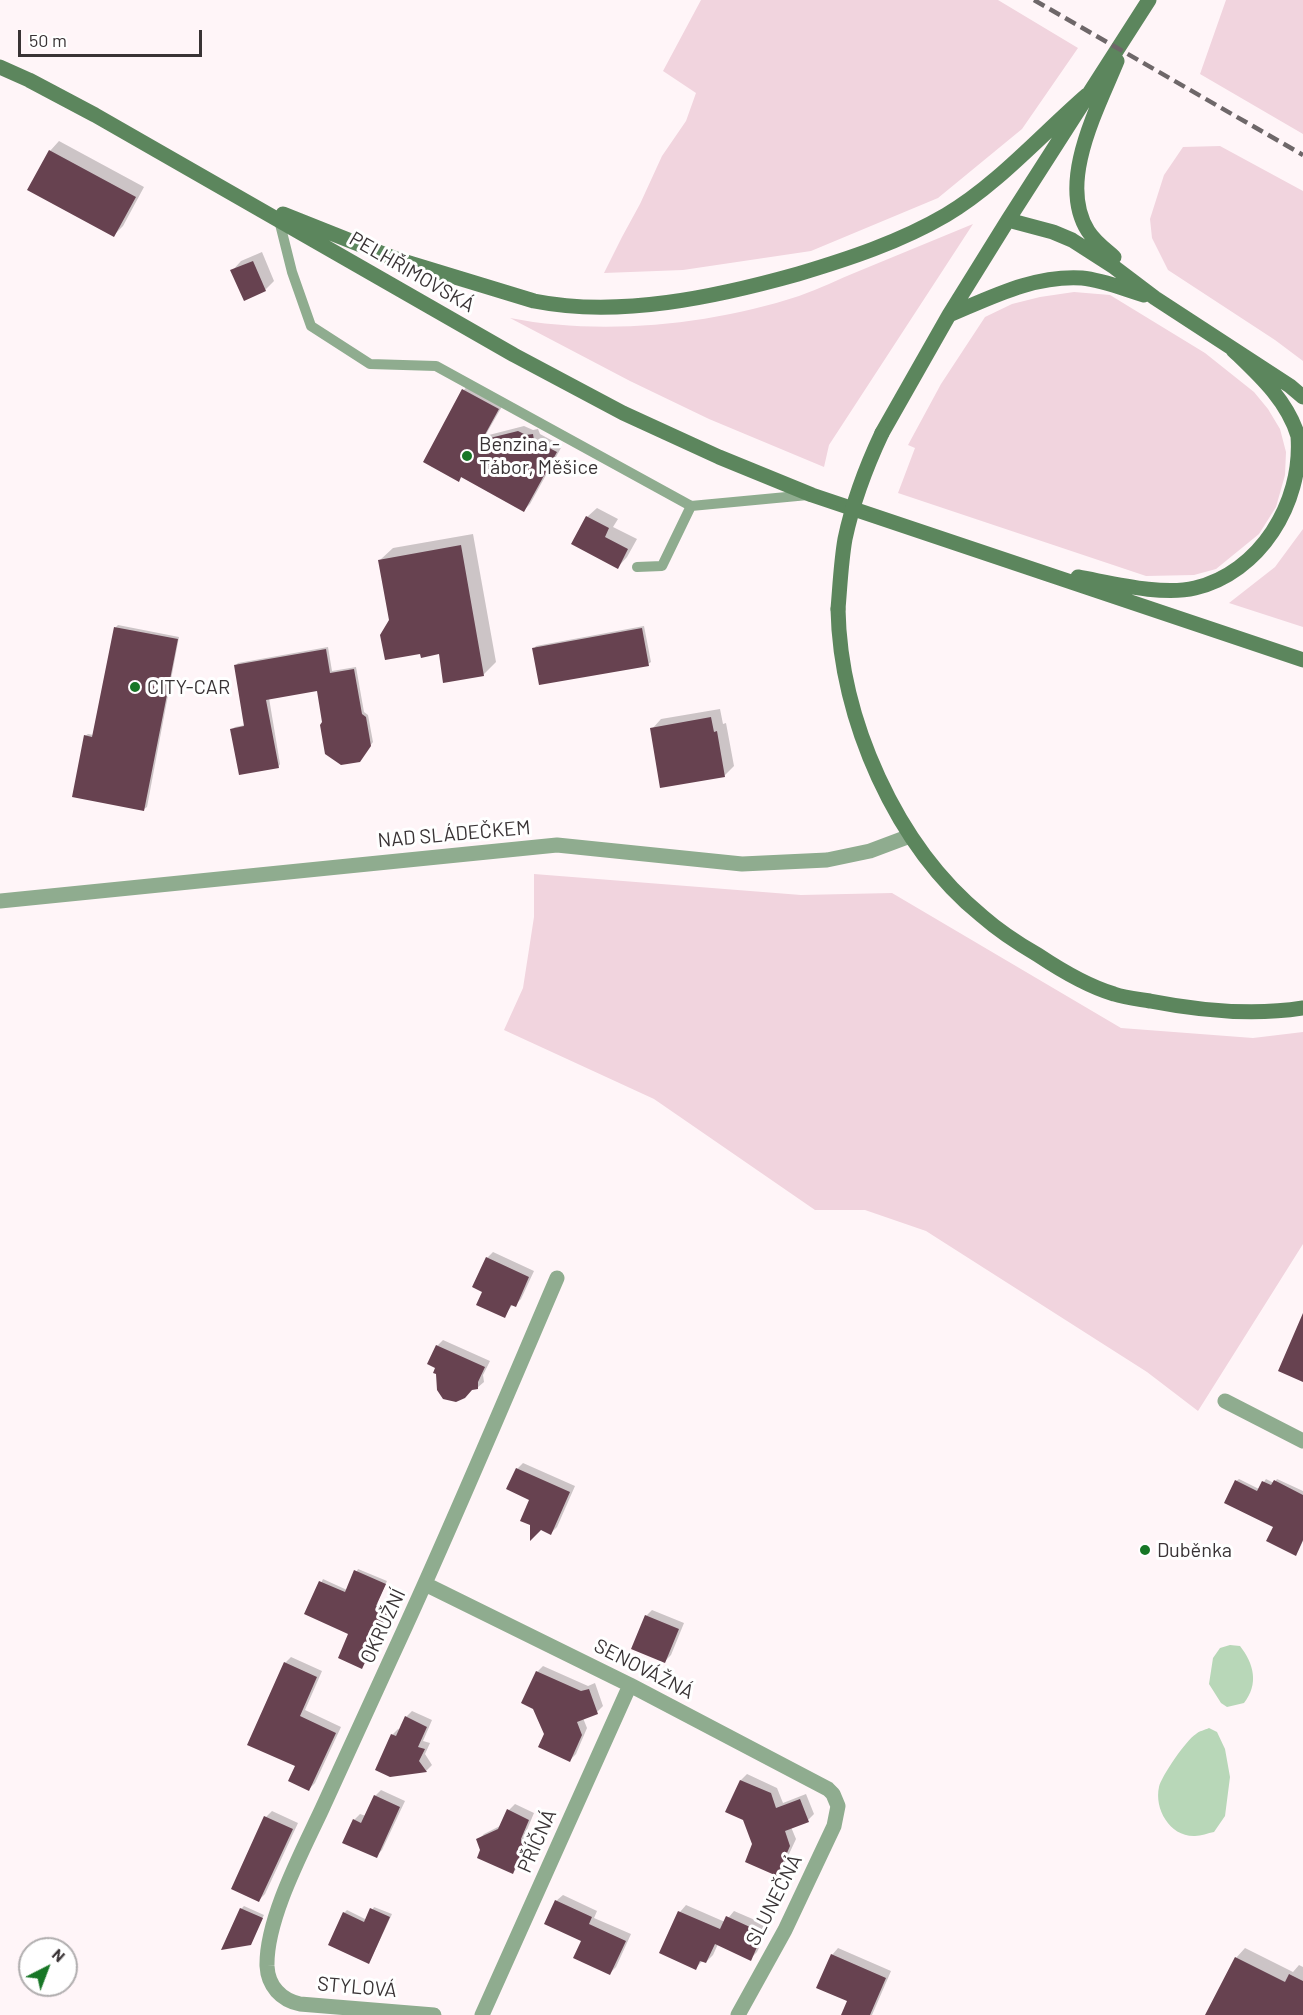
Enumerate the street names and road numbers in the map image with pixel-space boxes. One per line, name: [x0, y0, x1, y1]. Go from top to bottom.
street label: PELHŘIMOVSKÁ: [345, 226, 479, 318]
street label: NAD SLÁDEČKEM: [377, 815, 531, 853]
street label: OKRUŽNÍ: [355, 1585, 411, 1667]
street label: SENOVÁŽNÁ: [590, 1634, 698, 1704]
street label: PŘÍČNÁ: [512, 1805, 562, 1877]
street label: SLUNEČNÁ: [741, 1850, 807, 1950]
street label: STYLOVÁ: [316, 1972, 398, 2002]

